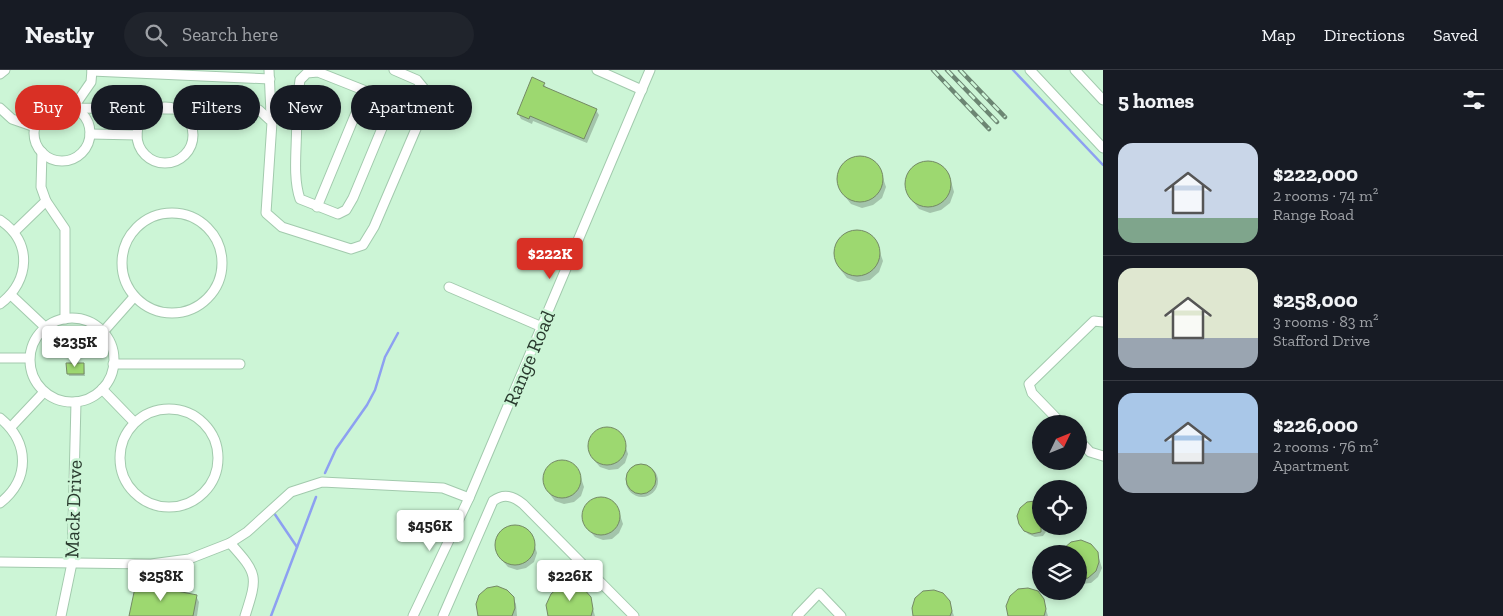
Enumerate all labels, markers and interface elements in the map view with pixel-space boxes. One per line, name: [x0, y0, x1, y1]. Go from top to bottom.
search box: [124, 12, 474, 57]
text: Nestly: [25, 20, 94, 49]
icon: search: [142, 21, 170, 49]
text: Search here: [182, 23, 278, 46]
text: Map: [1261, 24, 1296, 46]
text: Directions: [1324, 24, 1405, 46]
text: Saved: [1433, 24, 1478, 46]
chip: Buy: [15, 85, 81, 130]
chip: Rent: [91, 85, 163, 130]
chip: Filters: [173, 85, 260, 130]
chip: New: [270, 85, 341, 130]
chip: Apartment: [351, 85, 472, 130]
icon: filters: [1460, 86, 1488, 114]
text: 5 homes: [1118, 88, 1194, 113]
text: $222,000: [1273, 161, 1358, 186]
icon: home: [1158, 163, 1218, 223]
text: 2 rooms · 74 m²: [1273, 186, 1378, 205]
text: Range Road: [1273, 205, 1354, 224]
pin: $222K: [515, 238, 585, 280]
text: $222K: [528, 244, 572, 263]
text: $258,000: [1273, 287, 1358, 312]
icon: home: [1158, 288, 1218, 348]
street label: Range Road: [498, 307, 560, 409]
text: 3 rooms · 83 m²: [1273, 312, 1379, 331]
pin: $235K: [40, 326, 110, 368]
text: Stafford Drive: [1273, 331, 1370, 350]
text: $235K: [53, 332, 97, 351]
text: $226,000: [1273, 412, 1358, 437]
icon: home: [1158, 413, 1218, 473]
north arrow: [1032, 415, 1088, 470]
map controls: [1032, 415, 1087, 600]
text: 2 rooms · 76 m²: [1273, 437, 1379, 456]
text: Apartment: [1273, 456, 1349, 475]
street label: Mack Drive: [59, 459, 87, 559]
button: locate: [1032, 480, 1087, 535]
pin: $456K: [395, 510, 465, 552]
text: $456K: [408, 516, 452, 535]
button: layers: [1032, 545, 1087, 600]
pin: $258K: [126, 560, 196, 602]
pin: $226K: [535, 560, 605, 602]
text: $258K: [139, 566, 183, 585]
text: $226K: [548, 566, 592, 585]

